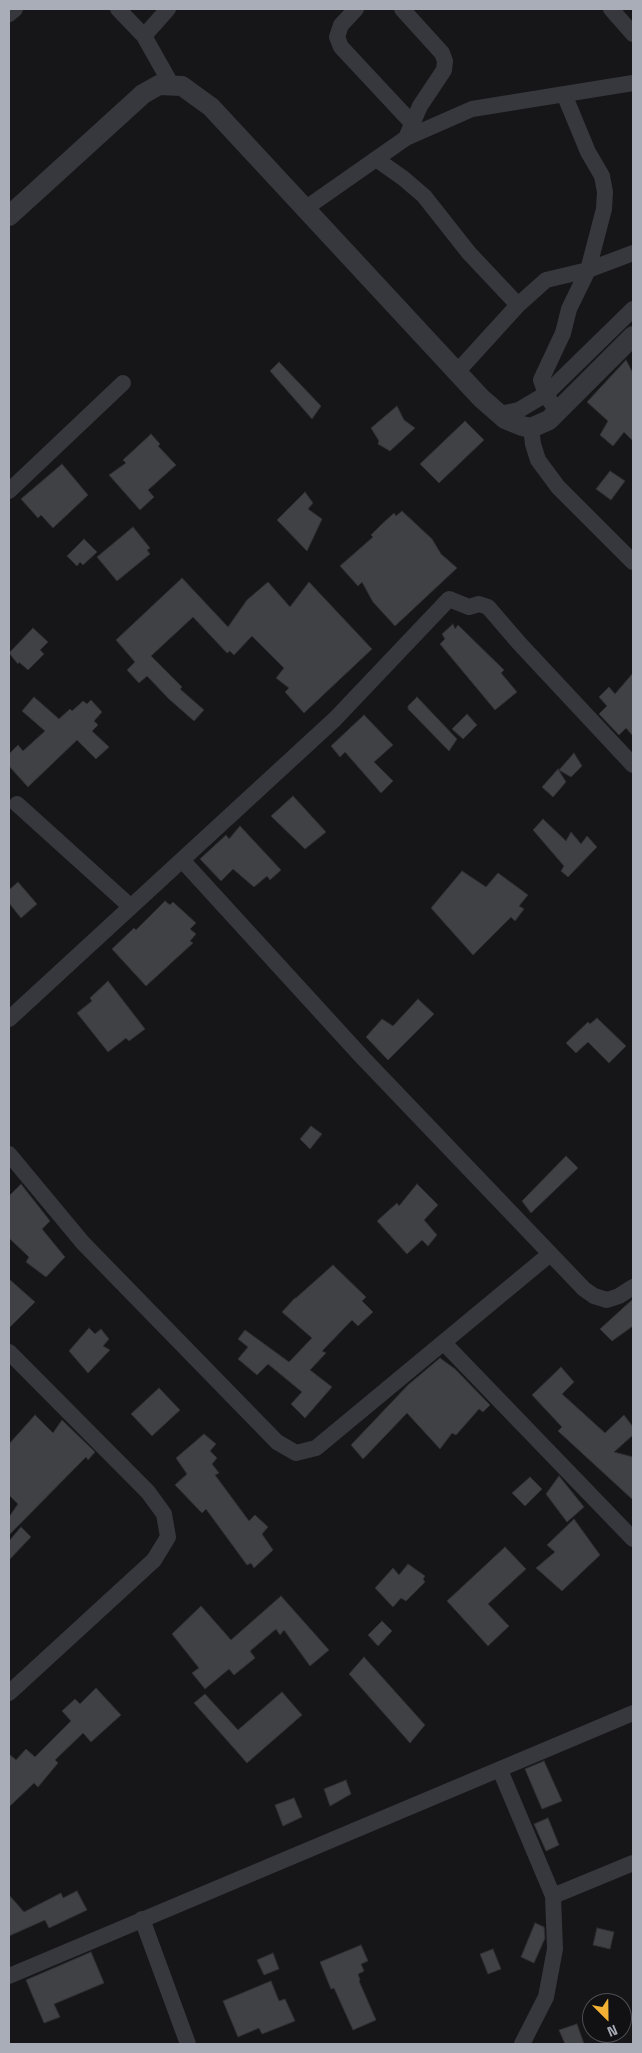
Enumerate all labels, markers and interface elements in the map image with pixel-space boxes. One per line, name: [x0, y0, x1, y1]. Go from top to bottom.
north arrow: [582, 1993, 632, 2043]
text: N: [605, 2021, 620, 2041]

